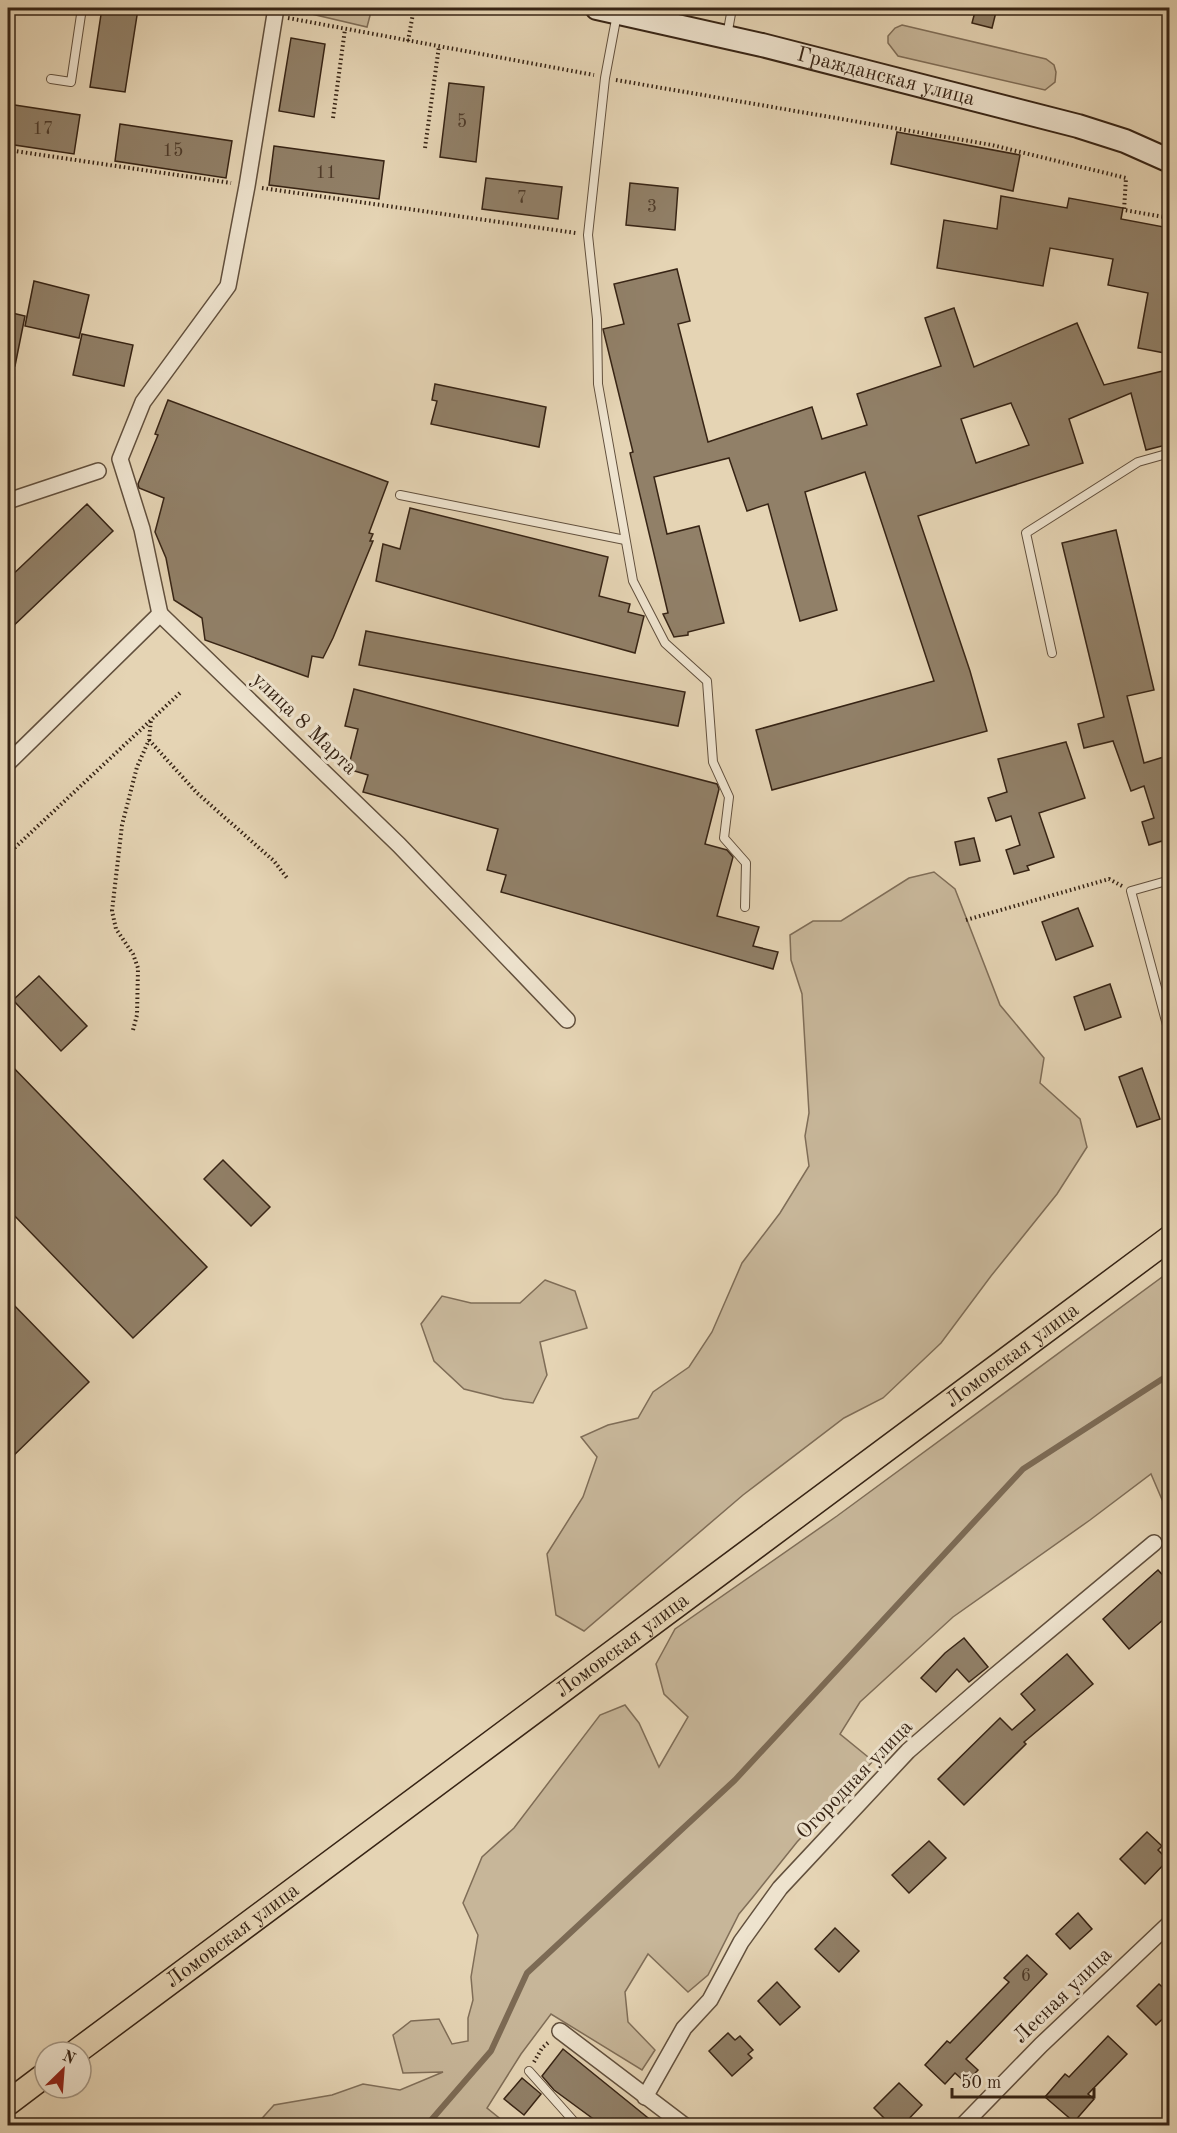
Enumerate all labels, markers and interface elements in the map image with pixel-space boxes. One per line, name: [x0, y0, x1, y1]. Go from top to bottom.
street label: Гражданская улица: [795, 44, 977, 110]
house number: 5: [457, 113, 467, 131]
house number: 17: [33, 120, 53, 138]
house number: 15: [163, 142, 183, 160]
house number: 11: [316, 164, 336, 182]
house number: 7: [517, 189, 527, 207]
house number: 3: [647, 198, 657, 216]
street label: улица 8 Марта: [248, 669, 360, 779]
street label: Ломовская улица: [942, 1299, 1083, 1412]
street label: Ломовская улица: [552, 1589, 693, 1702]
street label: Огородная улица: [793, 1716, 917, 1844]
street label: Ломовская улица: [162, 1879, 303, 1992]
street label: Лесная улица: [1010, 1944, 1116, 2048]
house number: 6: [1021, 1967, 1031, 1985]
north arrow: [33, 2040, 93, 2100]
text: N: [60, 2048, 78, 2068]
scale bar: [952, 2061, 1094, 2099]
text: 50 m: [961, 2074, 1001, 2092]

